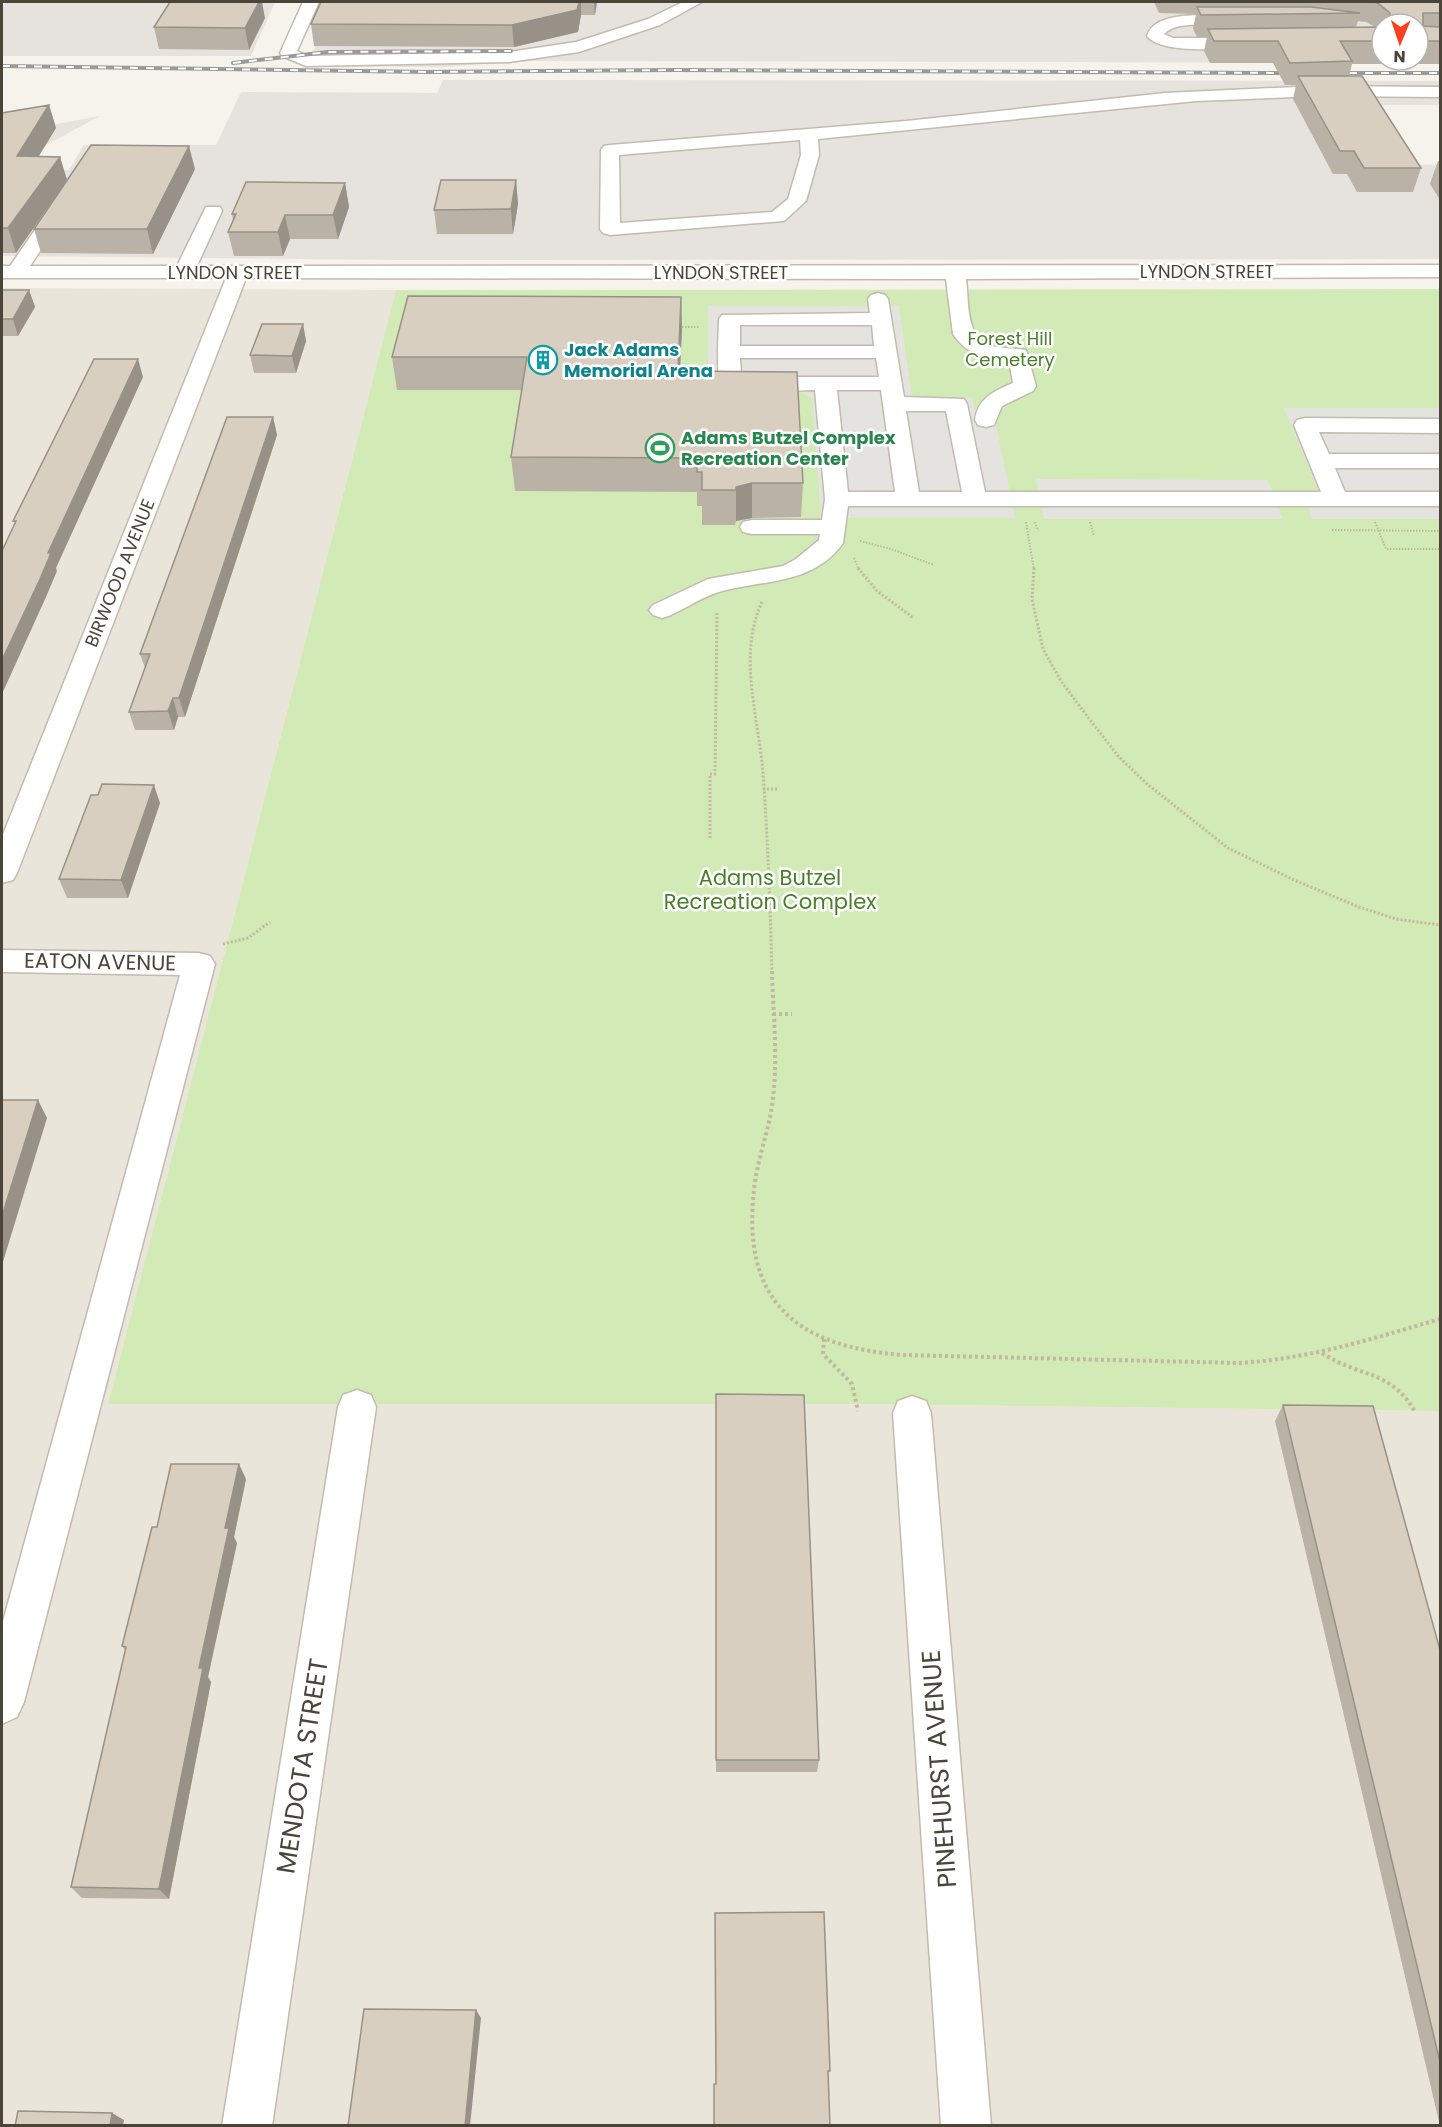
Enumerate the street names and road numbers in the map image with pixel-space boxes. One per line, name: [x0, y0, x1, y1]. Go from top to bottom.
street label: LYNDON STREET: [1140, 259, 1275, 284]
street label: LYNDON STREET: [168, 260, 303, 285]
street label: LYNDON STREET: [654, 260, 789, 285]
street label: BIRWOOD AVENUE: [78, 495, 161, 650]
street label: EATON AVENUE: [24, 946, 176, 977]
street label: PINEHURST AVENUE: [913, 1649, 965, 1889]
street label: MENDOTA STREET: [267, 1656, 337, 1876]

